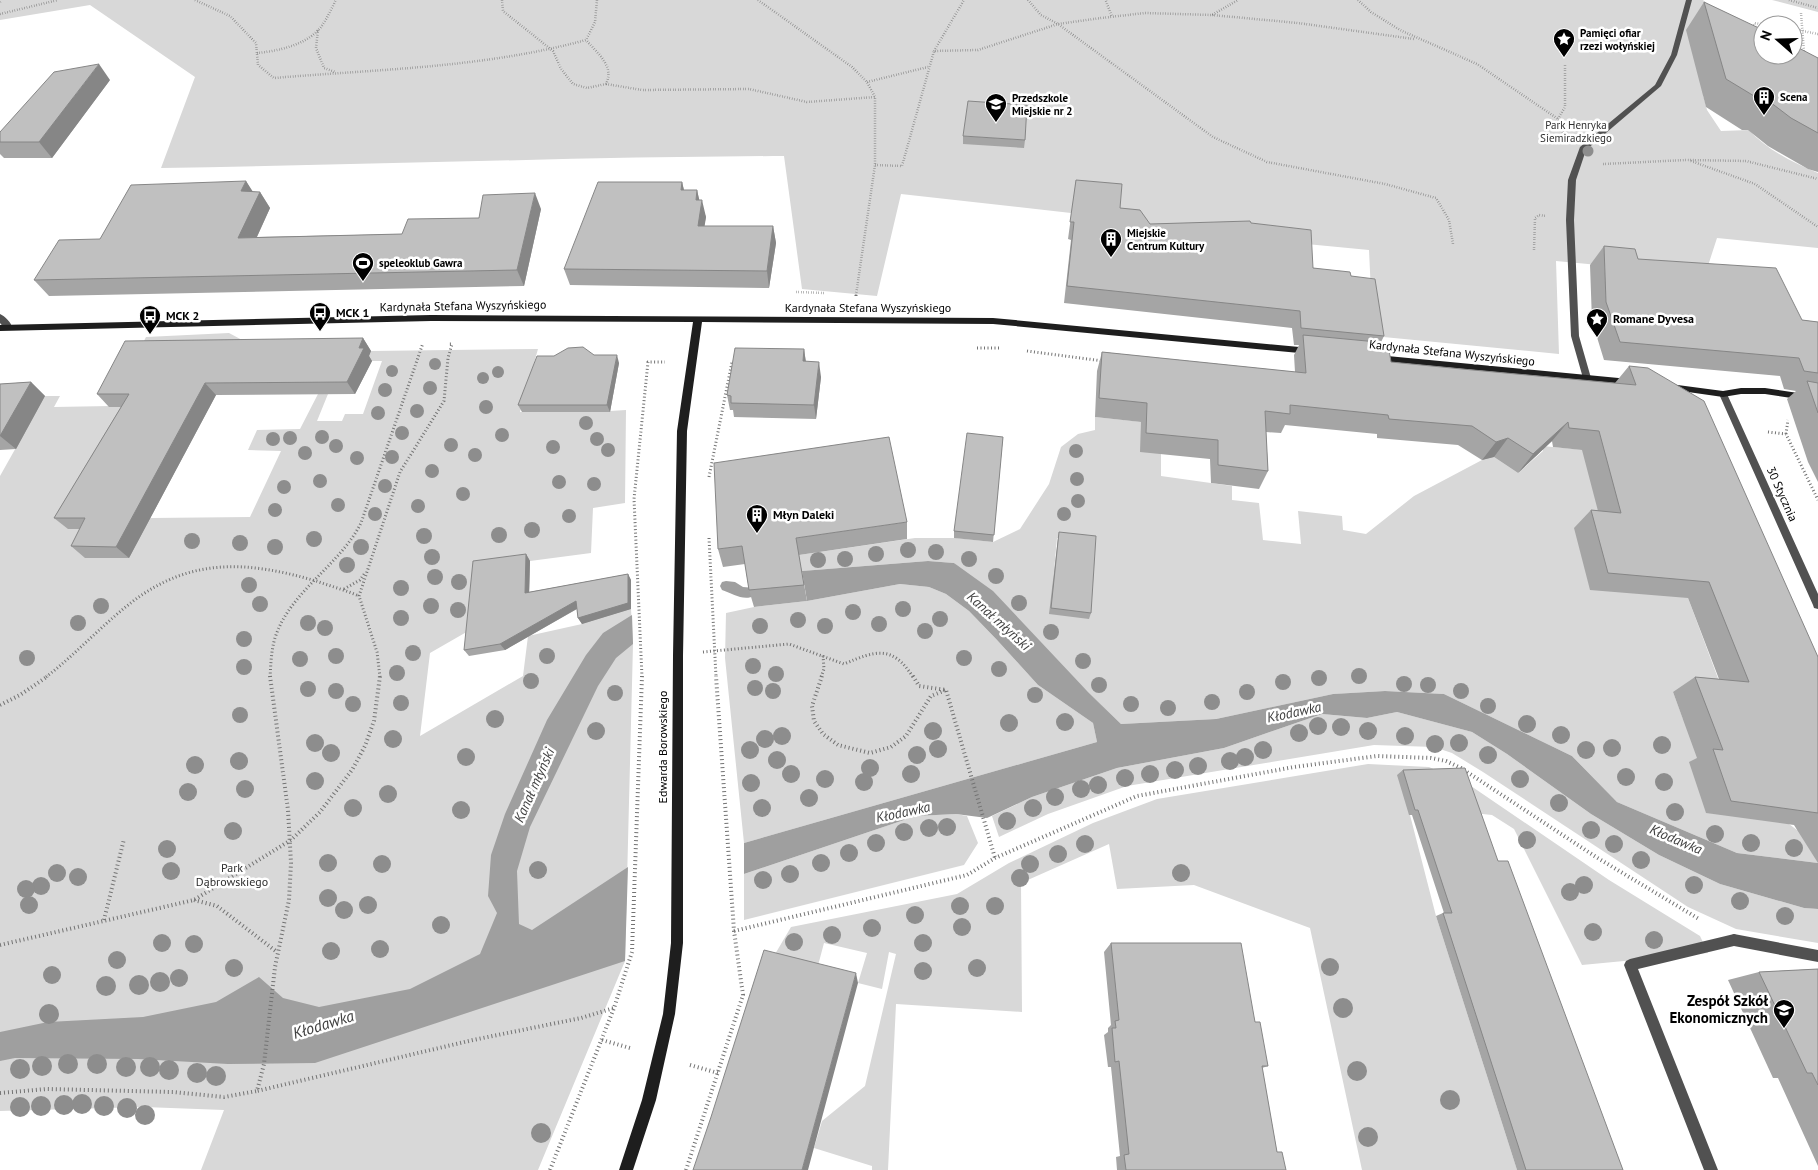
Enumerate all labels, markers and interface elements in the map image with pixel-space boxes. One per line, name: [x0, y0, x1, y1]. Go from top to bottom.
north arrow: [1753, 15, 1803, 65]
place label: Pamięci ofiar rzezi wołyńskiej: [1580, 26, 1655, 53]
place icon: Pamięci ofiar rzezi wołyńskiej: [1552, 27, 1576, 58]
text: N: [1756, 28, 1776, 43]
building icon: Scena: [1752, 85, 1776, 116]
place label: Scena: [1780, 90, 1807, 104]
place label: Przedszkole Miejskie nr 2: [1012, 91, 1073, 118]
school or university icon: Przedszkole Miejskie nr 2: [984, 92, 1008, 123]
park label: Park Henryka Siemiradzkiego: [1540, 118, 1612, 145]
place label: Miejskie Centrum Kultury: [1127, 226, 1205, 253]
building icon: Miejskie Centrum Kultury: [1099, 227, 1123, 258]
sports icon: speleoklub Gawra: [351, 251, 375, 282]
place label: speleoklub Gawra: [379, 256, 462, 270]
street label: Kardynała Stefana Wyszyńskiego: [380, 297, 546, 314]
street label: Kardynała Stefana Wyszyńskiego: [785, 300, 951, 315]
bus stop icon: MCK 1: [308, 301, 332, 332]
bus stop icon: MCK 2: [138, 304, 162, 335]
place label: MCK 1: [336, 305, 369, 320]
place icon: Romane Dyvesa: [1585, 307, 1609, 338]
place label: MCK 2: [166, 308, 199, 323]
place label: Romane Dyvesa: [1613, 311, 1694, 326]
street label: Kardynała Stefana Wyszyńskiego: [1368, 336, 1536, 369]
street label: 30 Stycznia: [1764, 464, 1801, 524]
building icon: Młyn Daleki: [745, 503, 769, 534]
place label: Młyn Daleki: [773, 507, 834, 522]
water label: Kanał młyński: [963, 588, 1035, 655]
street label: Edwarda Borowskiego: [655, 691, 670, 803]
water label: Kłodawka: [1265, 697, 1323, 727]
water label: Kanał młyński: [510, 745, 559, 825]
water label: Kłodawka: [874, 797, 932, 827]
water label: Kłodawka: [1647, 820, 1705, 858]
park label: Park Dąbrowskiego: [196, 860, 268, 889]
place label: Zespół Szkół Ekonomicznych: [1669, 991, 1768, 1027]
school or university icon: Zespół Szkół Ekonomicznych: [1772, 998, 1796, 1029]
water label: Kłodawka: [290, 1005, 356, 1043]

